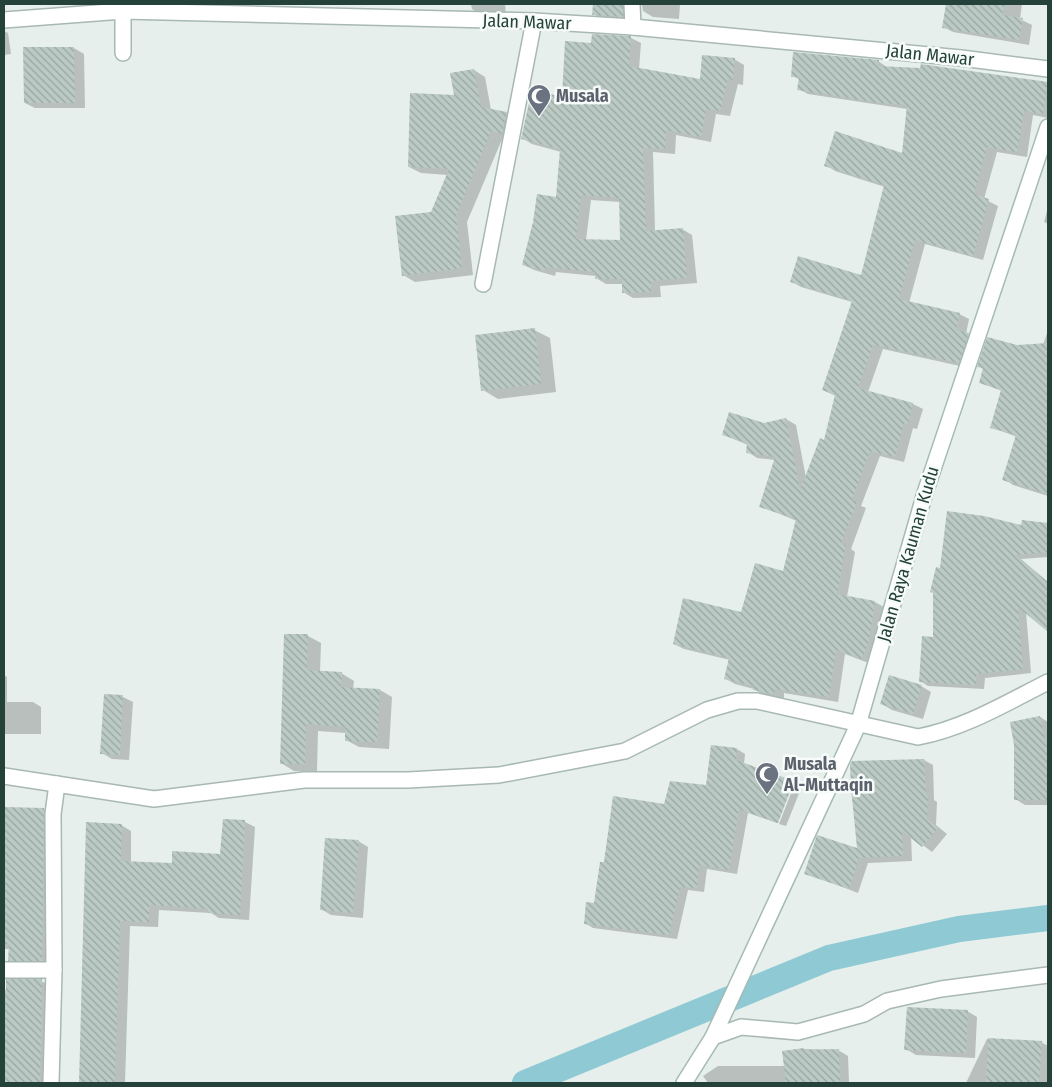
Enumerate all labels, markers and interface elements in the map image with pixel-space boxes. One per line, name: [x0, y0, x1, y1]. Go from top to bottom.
street label: Jalan Mawar: [482, 9, 573, 35]
street label: Jalan Mawar: [885, 39, 976, 71]
mosque icon: Musala: [526, 83, 552, 117]
place label: Musala: [556, 85, 609, 107]
street label: Jalan Raya Kauman Kudu: [872, 464, 944, 644]
place label: Musala Al-Muttaqin: [783, 753, 873, 796]
mosque icon: Musala Al-Muttaqin: [754, 761, 780, 795]

